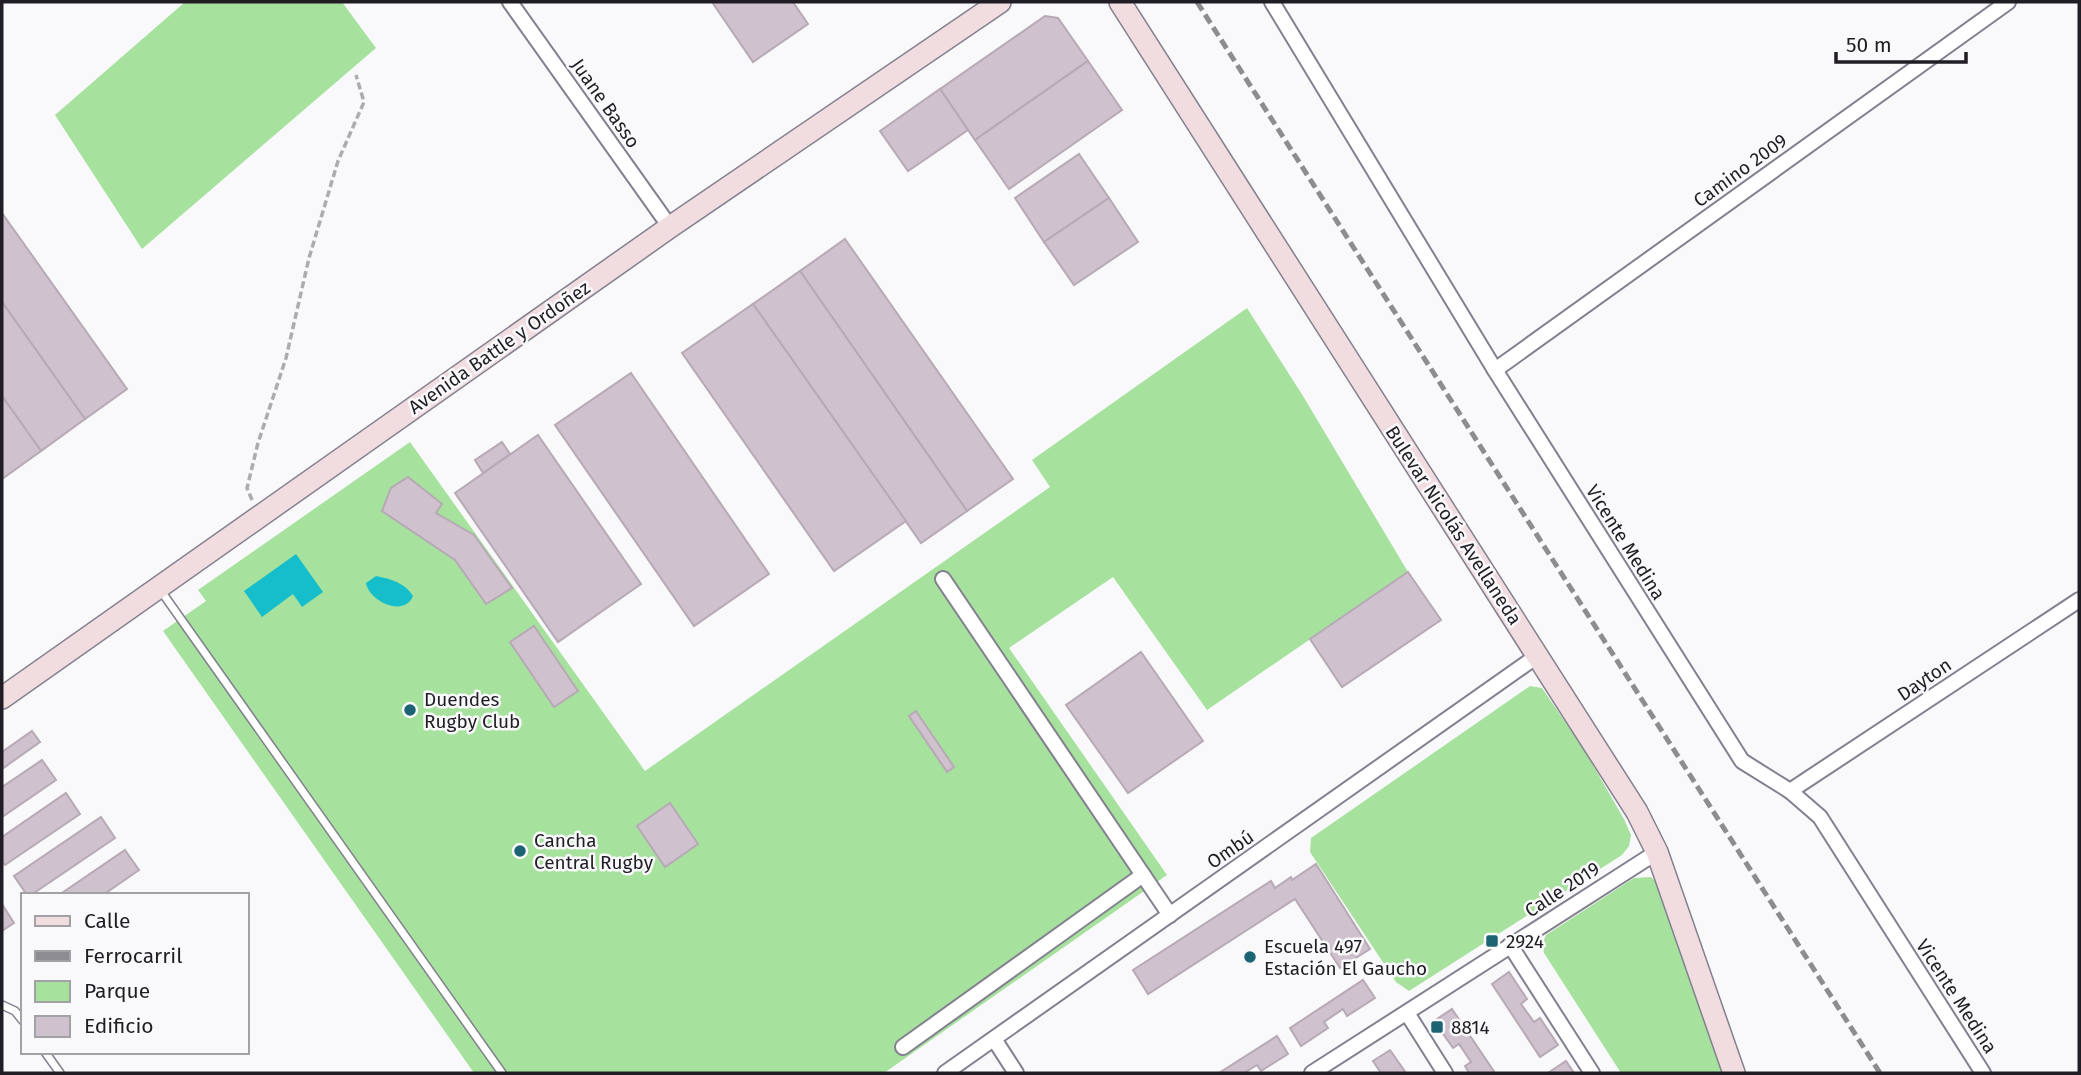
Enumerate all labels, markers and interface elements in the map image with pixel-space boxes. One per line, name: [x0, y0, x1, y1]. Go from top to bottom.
scale bar: [1836, 21, 1966, 65]
text: 50 m: [1846, 32, 1892, 58]
street label: Juane Basso: [566, 54, 645, 153]
street label: Camino 2009: [1689, 129, 1792, 212]
street label: Avenida Battle y Ordoñez: [404, 276, 595, 419]
street label: Bulevar Nicolás Avellaneda: [1381, 421, 1527, 629]
street label: Vicente Medina: [1581, 480, 1670, 604]
street label: Dayton: [1893, 653, 1956, 706]
place label: Duendes Rugby Club: [424, 688, 520, 733]
marker: Duendes Rugby Club: [402, 702, 418, 718]
street label: Ombú: [1202, 825, 1258, 874]
place label: Cancha Central Rugby: [534, 829, 654, 874]
marker: Cancha Central Rugby: [512, 843, 528, 859]
street label: Calle 2019: [1520, 857, 1604, 922]
legend: [21, 893, 248, 1054]
text: Calle: [84, 908, 130, 934]
place label: 2924: [1506, 930, 1544, 953]
marker: 2924: [1484, 933, 1500, 949]
place label: Escuela 497 Estación El Gaucho: [1264, 935, 1427, 980]
street label: Vicente Medina: [1911, 935, 2002, 1058]
text: Ferrocarril: [84, 943, 182, 969]
marker: Escuela 497 Estación El Gaucho: [1242, 949, 1258, 965]
text: Parque: [84, 978, 150, 1004]
text: Edificio: [84, 1013, 154, 1039]
place label: 8814: [1451, 1016, 1490, 1039]
marker: 8814: [1429, 1019, 1445, 1035]

